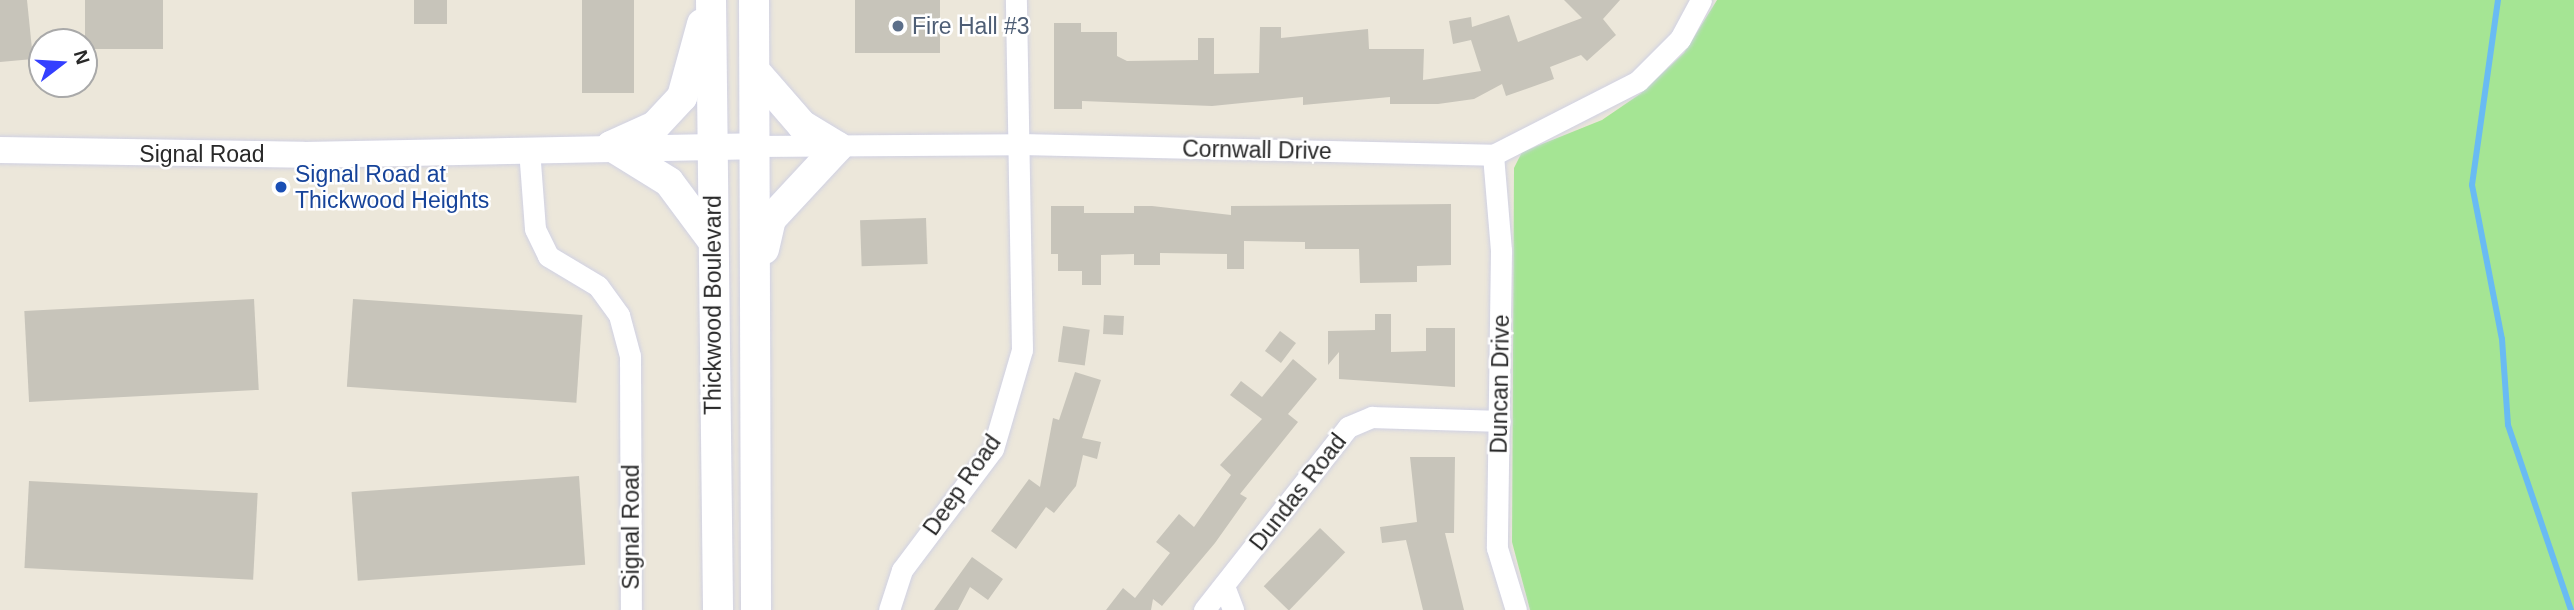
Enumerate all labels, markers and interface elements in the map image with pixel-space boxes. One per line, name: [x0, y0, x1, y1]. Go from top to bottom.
place label: Fire Hall #3: [912, 12, 1030, 40]
marker: Fire Hall #3: [890, 18, 906, 34]
north arrow: [28, 28, 98, 98]
text: N: [70, 48, 94, 67]
street label: Cornwall Drive: [1182, 135, 1332, 165]
street label: Signal Road: [139, 140, 265, 168]
place label: Signal Road at Thickwood Heights: [295, 160, 489, 214]
marker: Signal Road at Thickwood Heights: [273, 179, 289, 195]
street label: Thickwood Boulevard: [699, 195, 727, 415]
street label: Duncan Drive: [1485, 314, 1515, 454]
street label: Dundas Road: [1244, 428, 1352, 556]
street label: Deep Road: [917, 429, 1007, 541]
street label: Signal Road: [617, 464, 645, 590]

